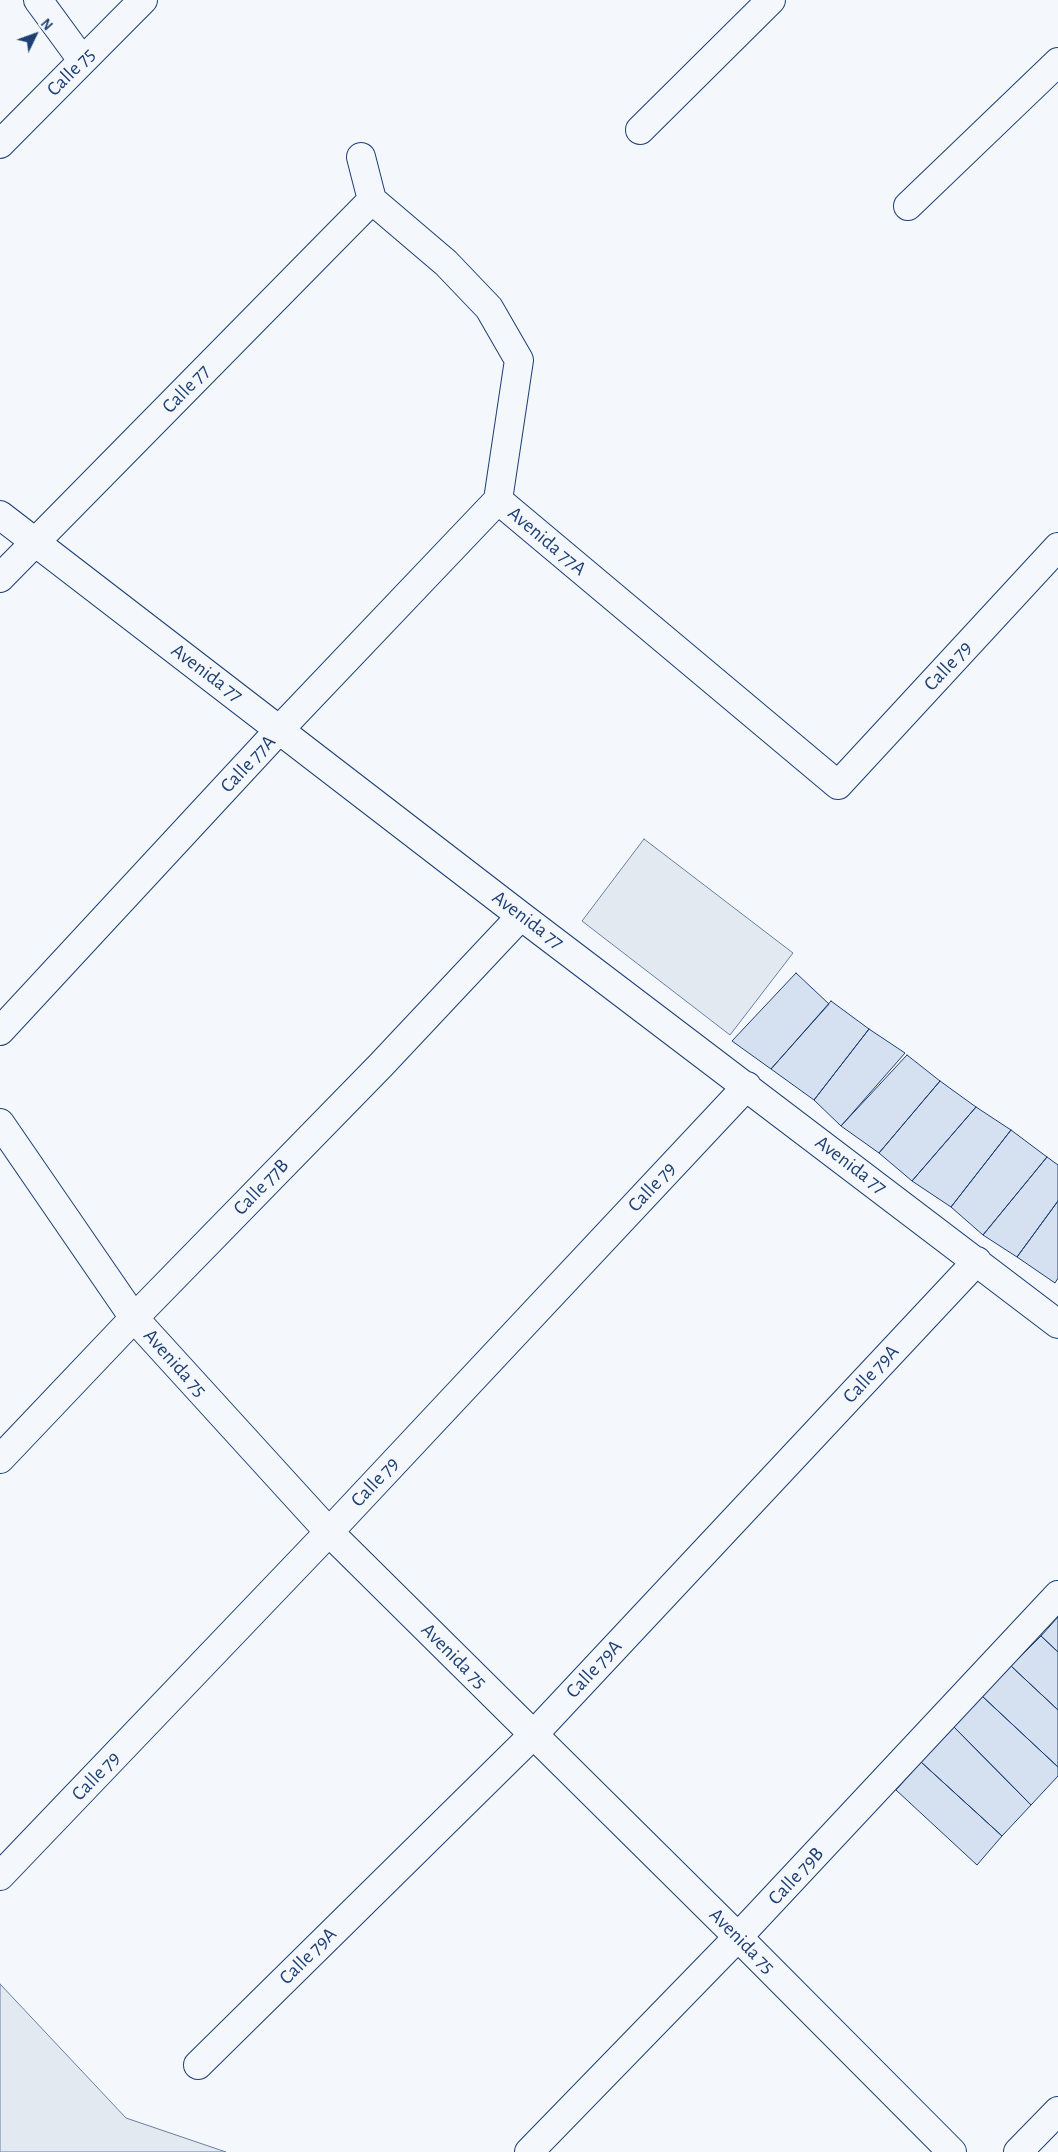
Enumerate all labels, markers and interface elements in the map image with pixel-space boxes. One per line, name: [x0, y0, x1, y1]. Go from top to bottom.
north arrow: [10, 10, 60, 60]
text: N: [38, 17, 55, 33]
street label: Calle 75: [42, 43, 100, 101]
street label: Calle 77: [157, 360, 215, 418]
street label: Avenida 77A: [503, 501, 591, 581]
street label: Calle 79: [919, 636, 977, 696]
street label: Avenida 77: [167, 638, 247, 708]
street label: Calle 77A: [215, 730, 281, 798]
street label: Avenida 77: [488, 885, 568, 955]
street label: Avenida 77: [811, 1130, 891, 1200]
street label: Calle 77B: [228, 1154, 294, 1220]
street label: Calle 79: [623, 1157, 681, 1217]
street label: Avenida 75: [138, 1324, 212, 1402]
street label: Calle 79A: [838, 1340, 904, 1408]
street label: Calle 79: [346, 1452, 404, 1512]
street label: Avenida 75: [416, 1618, 492, 1694]
street label: Calle 79A: [561, 1635, 627, 1703]
street label: Calle 79: [67, 1746, 125, 1806]
street label: Calle 79B: [763, 1842, 829, 1910]
street label: Avenida 75: [704, 1903, 780, 1979]
street label: Calle 79A: [274, 1922, 342, 1990]

